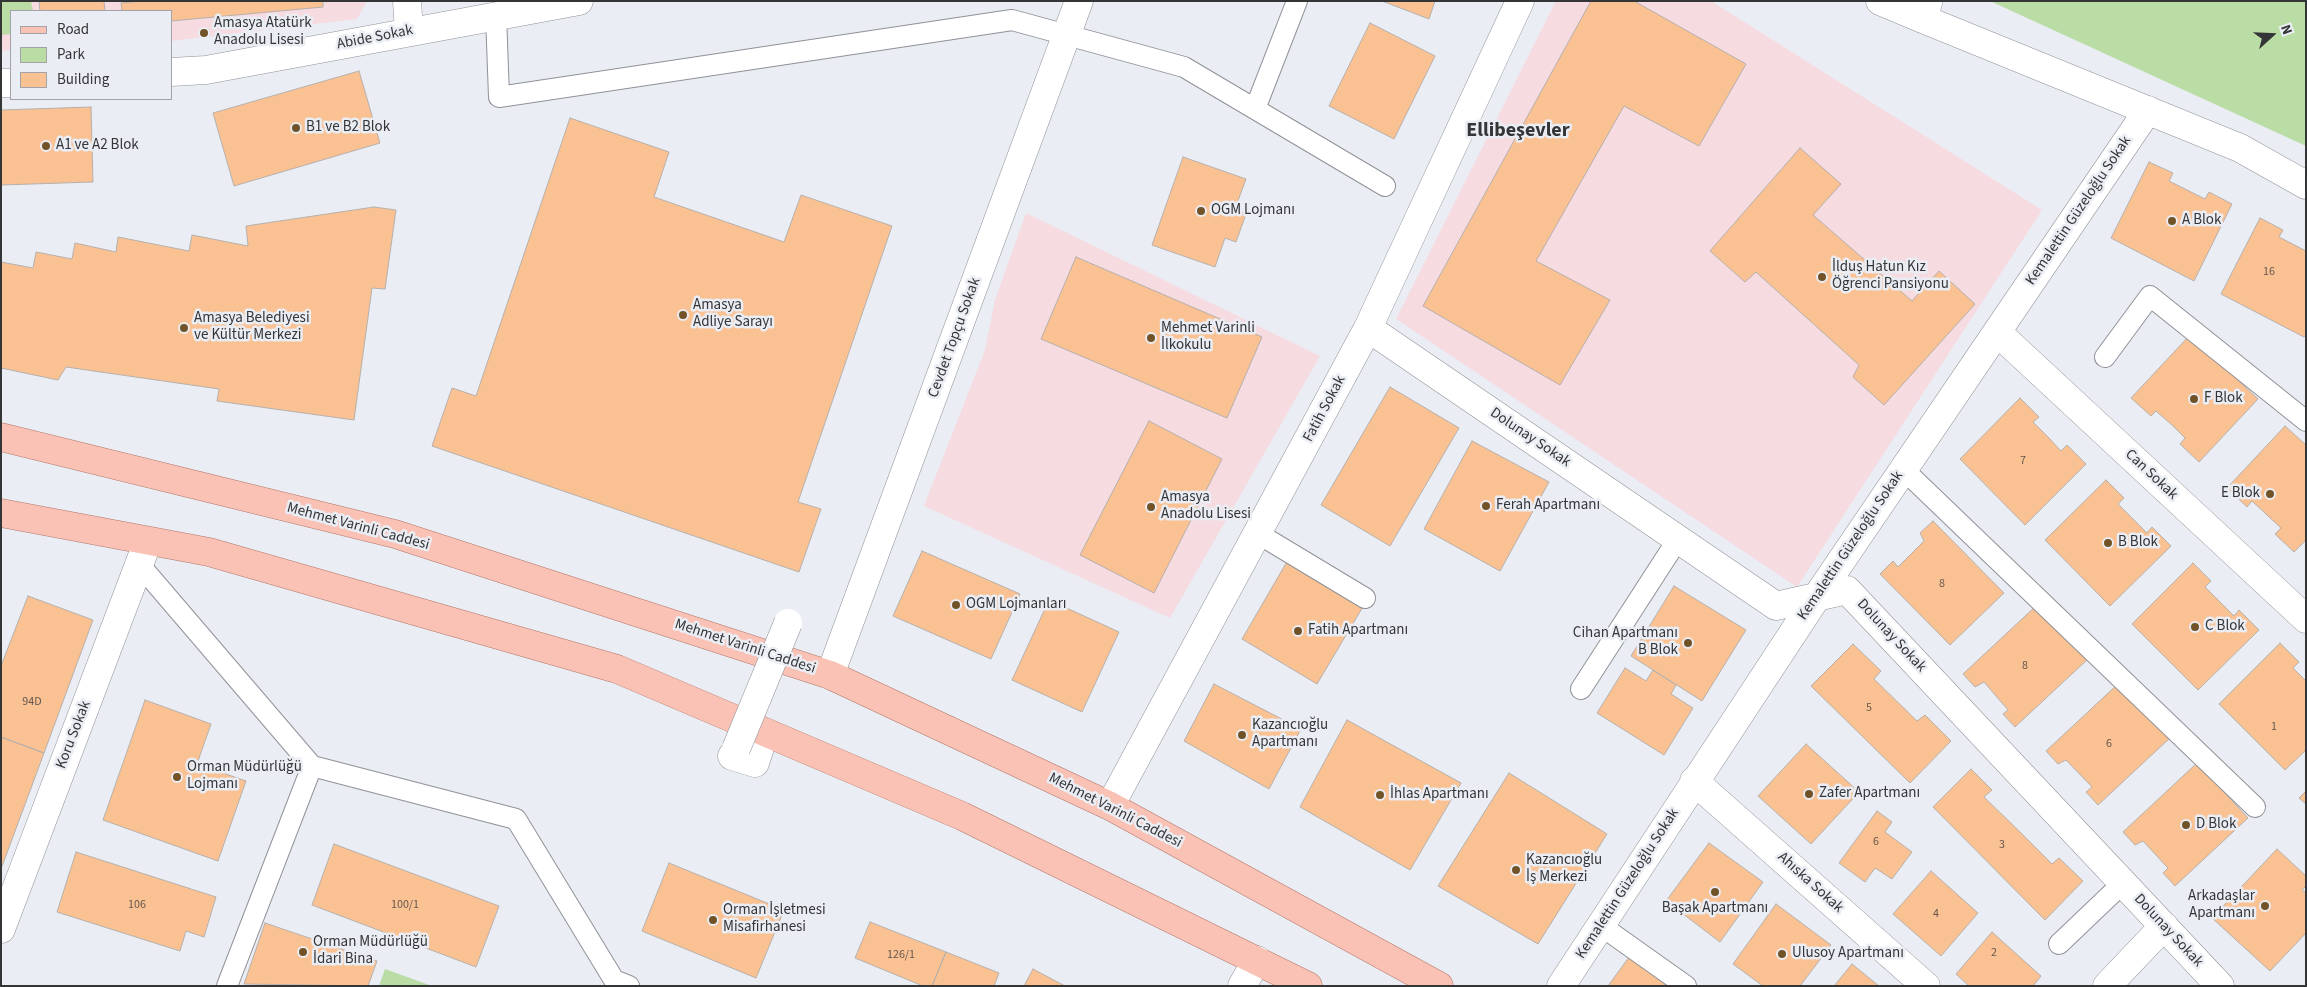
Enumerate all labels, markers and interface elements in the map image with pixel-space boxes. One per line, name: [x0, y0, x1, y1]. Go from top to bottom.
legend: [10, 10, 172, 100]
north arrow: [2247, 10, 2297, 60]
place label: Amasya Atatürk Anadolu Lisesi: [214, 15, 312, 50]
text: Road: [57, 19, 89, 40]
street label: Abide Sokak: [335, 22, 415, 54]
text: N: [2275, 22, 2297, 38]
marker: Amasya Atatürk Anadolu Lisesi: [198, 27, 210, 39]
text: Park: [57, 44, 85, 65]
text: Building: [57, 69, 109, 90]
place label: B1 ve B2 Blok: [306, 119, 390, 137]
district label: Ellibeşevler: [1466, 120, 1570, 144]
marker: B1 ve B2 Blok: [290, 122, 302, 134]
street label: Kemalettin Güzeloğlu Sokak: [2022, 133, 2136, 289]
place label: A1 ve A2 Blok: [56, 137, 139, 155]
marker: A1 ve A2 Blok: [40, 140, 52, 152]
place label: OGM Lojmanı: [1211, 202, 1295, 220]
marker: OGM Lojmanı: [1195, 205, 1207, 217]
place label: A Blok: [2182, 212, 2221, 230]
marker: A Blok: [2166, 215, 2178, 227]
place label: İlduş Hatun Kız Öğrenci Pansiyonu: [1832, 259, 1949, 294]
house number: 16: [2263, 265, 2275, 279]
marker: İlduş Hatun Kız Öğrenci Pansiyonu: [1816, 271, 1828, 283]
street label: Cevdet Topçu Sokak: [925, 275, 985, 401]
place label: Amasya Adliye Sarayı: [693, 297, 773, 332]
marker: Amasya Adliye Sarayı: [677, 309, 689, 321]
place label: Amasya Belediyesi ve Kültür Merkezi: [194, 310, 310, 345]
place label: Mehmet Varinli İlkokulu: [1161, 320, 1255, 355]
marker: Amasya Belediyesi ve Kültür Merkezi: [178, 322, 190, 334]
marker: Mehmet Varinli İlkokulu: [1145, 332, 1157, 344]
street label: Fatih Sokak: [1300, 373, 1350, 445]
place label: F Blok: [2204, 390, 2243, 408]
marker: F Blok: [2188, 393, 2200, 405]
street label: Dolunay Sokak: [1486, 404, 1574, 472]
street label: Can Sokak: [2121, 446, 2181, 504]
house number: 7: [2020, 454, 2026, 468]
street label: Kemalettin Güzeloğlu Sokak: [1794, 468, 1908, 624]
place label: E Blok: [2221, 485, 2260, 503]
marker: E Blok: [2264, 488, 2276, 500]
place label: Amasya Anadolu Lisesi: [1161, 489, 1251, 524]
place label: Ferah Apartmanı: [1496, 497, 1600, 515]
street label: Mehmet Varinli Caddesi: [285, 499, 431, 555]
marker: Ferah Apartmanı: [1480, 500, 1492, 512]
marker: Amasya Anadolu Lisesi: [1145, 501, 1157, 513]
place label: B Blok: [2118, 534, 2158, 552]
marker: B Blok: [2102, 537, 2114, 549]
house number: 8: [1939, 577, 1945, 591]
place label: OGM Lojmanları: [966, 596, 1067, 614]
street label: Dolunay Sokak: [1853, 596, 1929, 676]
marker: OGM Lojmanları: [950, 599, 962, 611]
street label: Mehmet Varinli Caddesi: [672, 616, 818, 678]
place label: C Blok: [2205, 618, 2245, 636]
marker: C Blok: [2189, 621, 2201, 633]
place label: Fatih Apartmanı: [1308, 622, 1408, 640]
marker: Fatih Apartmanı: [1292, 625, 1304, 637]
place label: Cihan Apartmanı B Blok: [1573, 625, 1678, 660]
marker: Cihan Apartmanı B Blok: [1682, 637, 1694, 649]
house number: 8: [2022, 659, 2028, 673]
house number: 94D: [22, 695, 42, 709]
street label: Koru Sokak: [53, 698, 95, 772]
house number: 5: [1866, 701, 1872, 715]
place label: Kazancıoğlu Apartmanı: [1252, 717, 1328, 752]
house number: 1: [2271, 720, 2277, 734]
marker: Kazancıoğlu Apartmanı: [1236, 729, 1248, 741]
house number: 6: [2106, 737, 2112, 751]
place label: Orman Müdürlüğü Lojmanı: [187, 759, 302, 794]
street label: Mehmet Varinli Caddesi: [1045, 770, 1185, 852]
marker: Orman Müdürlüğü Lojmanı: [171, 771, 183, 783]
place label: Zafer Apartmanı: [1819, 785, 1920, 803]
place label: İhlas Apartmanı: [1390, 786, 1489, 804]
marker: Zafer Apartmanı: [1803, 788, 1815, 800]
marker: İhlas Apartmanı: [1374, 789, 1386, 801]
street label: Kemalettin Güzeloğlu Sokak: [1573, 805, 1683, 963]
place label: D Blok: [2196, 816, 2236, 834]
marker: D Blok: [2180, 819, 2192, 831]
house number: 6: [1873, 835, 1879, 849]
house number: 3: [1999, 838, 2005, 852]
street label: Ahıska Sokak: [1773, 849, 1847, 917]
place label: Kazancıoğlu İş Merkezi: [1526, 852, 1602, 887]
marker: Kazancıoğlu İş Merkezi: [1510, 864, 1522, 876]
marker: Başak Apartmanı: [1709, 886, 1721, 898]
place label: Arkadaşlar Apartmanı: [2188, 888, 2255, 923]
street label: Dolunay Sokak: [2130, 891, 2206, 971]
house number: 106: [128, 898, 146, 912]
house number: 100/1: [391, 898, 419, 912]
place label: Başak Apartmanı: [1662, 900, 1768, 918]
marker: Arkadaşlar Apartmanı: [2259, 900, 2271, 912]
place label: Orman İşletmesi Misafirhanesi: [723, 902, 826, 937]
house number: 4: [1933, 907, 1939, 921]
marker: Orman İşletmesi Misafirhanesi: [707, 914, 719, 926]
place label: Orman Müdürlüğü İdari Bina: [313, 934, 428, 969]
place label: Ulusoy Apartmanı: [1792, 945, 1904, 963]
marker: Orman Müdürlüğü İdari Bina: [297, 946, 309, 958]
house number: 2: [1991, 946, 1997, 960]
house number: 126/1: [887, 948, 915, 962]
marker: Ulusoy Apartmanı: [1776, 948, 1788, 960]

